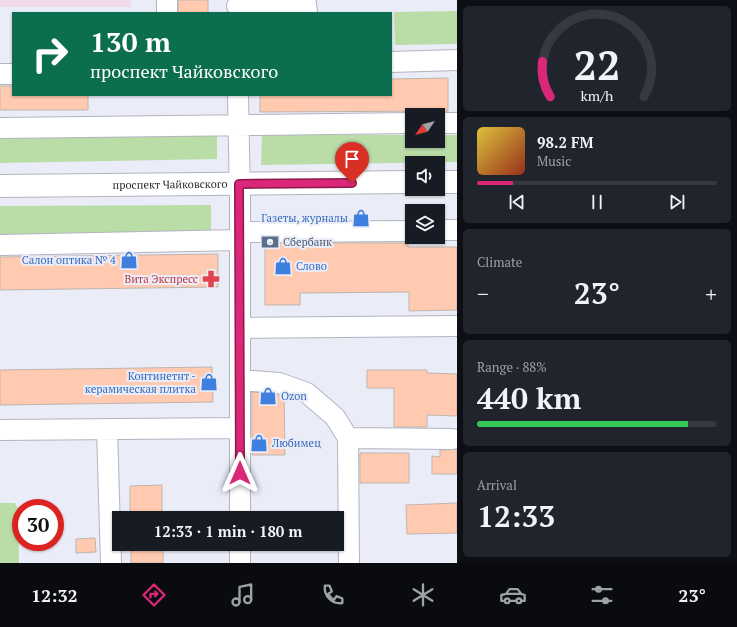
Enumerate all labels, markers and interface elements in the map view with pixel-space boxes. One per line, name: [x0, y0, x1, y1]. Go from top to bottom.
text: 130 m: [90, 23, 171, 60]
icon: right: [24, 28, 76, 80]
text: 22: [573, 37, 621, 92]
text: проспект Чайковского: [90, 59, 278, 83]
text: km/h: [581, 85, 614, 104]
north arrow: [405, 108, 445, 148]
map controls: [405, 108, 445, 244]
text: 98.2 FM: [537, 132, 594, 152]
pin: [335, 142, 369, 183]
icon: arrive: [341, 148, 363, 170]
text: Music: [537, 152, 571, 170]
button: sound: [405, 156, 445, 196]
street label: проспект Чайковского: [112, 177, 228, 192]
icon: previous: [506, 191, 528, 213]
icon: pause: [586, 191, 608, 213]
icon: next: [666, 191, 688, 213]
button: layers: [405, 204, 445, 244]
shop icon: Газеты, журналы: [351, 208, 371, 228]
place label: Газеты, журналы: [261, 211, 348, 225]
bank icon: Сбербанк: [260, 232, 280, 252]
place label: Сбербанк: [283, 235, 332, 249]
shop icon: Салон оптика № 4: [119, 250, 139, 270]
place label: Салон оптика № 4: [22, 253, 116, 267]
text: Climate: [477, 253, 522, 271]
shop icon: Слово: [273, 256, 293, 276]
place label: Слово: [296, 259, 327, 273]
pharmacy icon: Вита Экспресс: [201, 269, 221, 289]
place label: Вита Экспресс: [124, 272, 198, 286]
text: 23°: [574, 273, 620, 313]
text: −: [477, 279, 489, 308]
text: +: [705, 279, 717, 308]
text: Range · 88%: [477, 358, 547, 376]
place label: Континетнт - керамическая плитка: [85, 369, 196, 396]
shop icon: Континетнт - керамическая плитка: [199, 372, 219, 392]
text: 440 km: [477, 378, 581, 418]
shop icon: Ozon: [258, 386, 278, 406]
place label: Ozon: [281, 389, 307, 403]
shop icon: Любимец: [249, 433, 269, 453]
place label: Любимец: [271, 436, 321, 450]
position arrow: [219, 452, 261, 494]
text: Arrival: [477, 476, 517, 494]
text: 12:33: [477, 496, 555, 536]
speed limit sign: 30: [12, 499, 64, 551]
text: 12:33 · 1 min · 180 m: [154, 521, 302, 541]
icon: directions: [140, 581, 168, 609]
icon: music: [229, 581, 257, 609]
icon: phone: [319, 581, 347, 609]
icon: climate: [409, 581, 437, 609]
icon: car: [499, 581, 527, 609]
icon: filters: [588, 581, 616, 609]
text: 12:32: [31, 583, 78, 607]
text: 23°: [678, 583, 706, 607]

